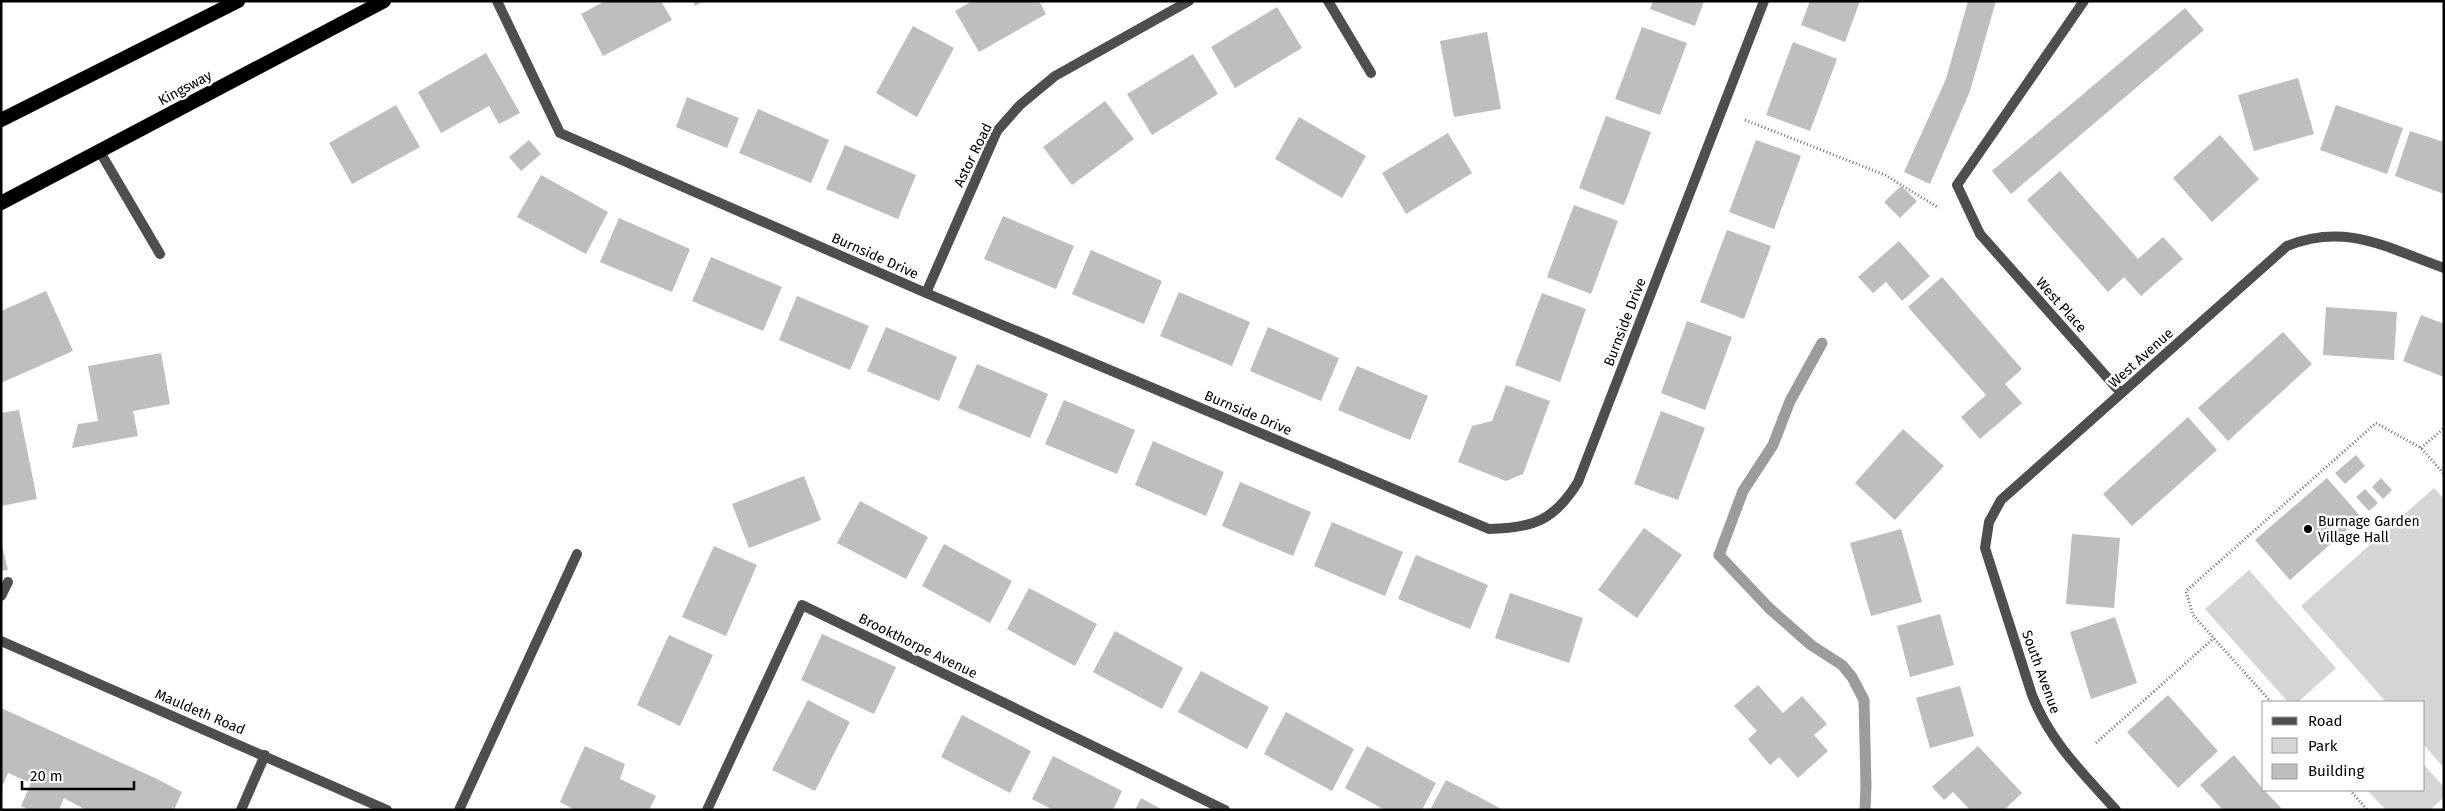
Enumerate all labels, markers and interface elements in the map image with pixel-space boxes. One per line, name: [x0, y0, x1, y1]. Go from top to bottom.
street label: Kingsway: [155, 67, 215, 109]
street label: Astor Road: [950, 120, 996, 190]
street label: Burnside Drive: [829, 229, 921, 283]
street label: West Place: [2032, 274, 2090, 336]
street label: Burnside Drive: [1600, 275, 1650, 369]
street label: West Avenue: [2105, 325, 2177, 391]
street label: Burnside Drive: [1202, 387, 1294, 439]
place label: Burnage Garden Village Hall: [2318, 513, 2420, 546]
marker: Burnage Garden Village Hall: [2302, 523, 2314, 535]
street label: Brookthorpe Avenue: [856, 610, 980, 682]
street label: South Avenue: [2018, 628, 2064, 716]
street label: Mauldeth Road: [153, 685, 247, 739]
legend: [2262, 701, 2425, 791]
text: Road: [2308, 712, 2343, 730]
text: Park: [2308, 737, 2338, 755]
scale bar: [22, 758, 135, 790]
text: Building: [2308, 762, 2364, 780]
text: 20 m: [30, 767, 63, 785]

